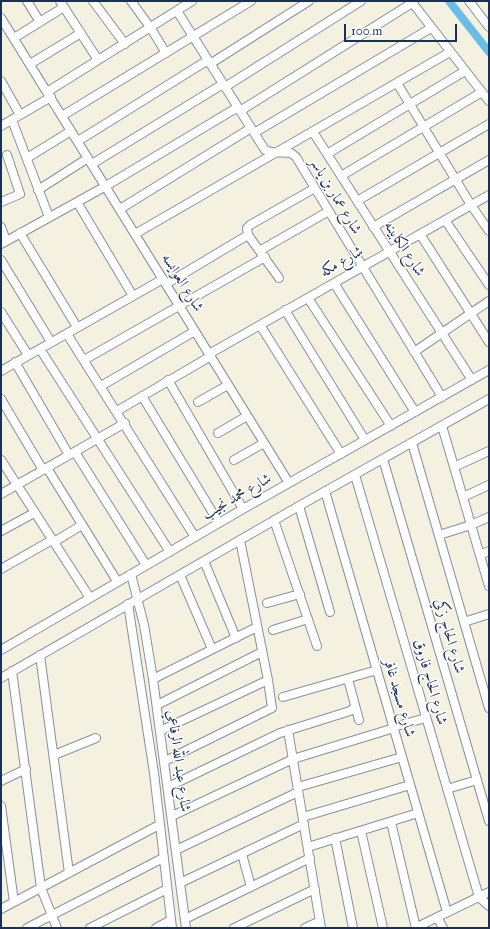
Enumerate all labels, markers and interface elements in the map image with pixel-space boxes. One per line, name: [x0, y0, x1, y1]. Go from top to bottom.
scale bar: [346, 16, 459, 42]
text: 100 m: [351, 24, 382, 38]
street label: شارع عمار بن ياسر: [305, 154, 365, 238]
street label: شارع الكابينه: [379, 218, 429, 280]
street label: شارع مكه: [317, 242, 367, 282]
street label: شارع العوايسه: [157, 250, 207, 316]
street label: شارع محمد نجيب: [199, 470, 275, 524]
street label: شارع الحاج زكي: [430, 596, 468, 676]
street label: شارع الحاج فاروق: [409, 637, 451, 727]
street label: شارع مسجد غافر: [379, 657, 419, 739]
street label: شارع عبد الله الرفاعي: [162, 709, 194, 813]

